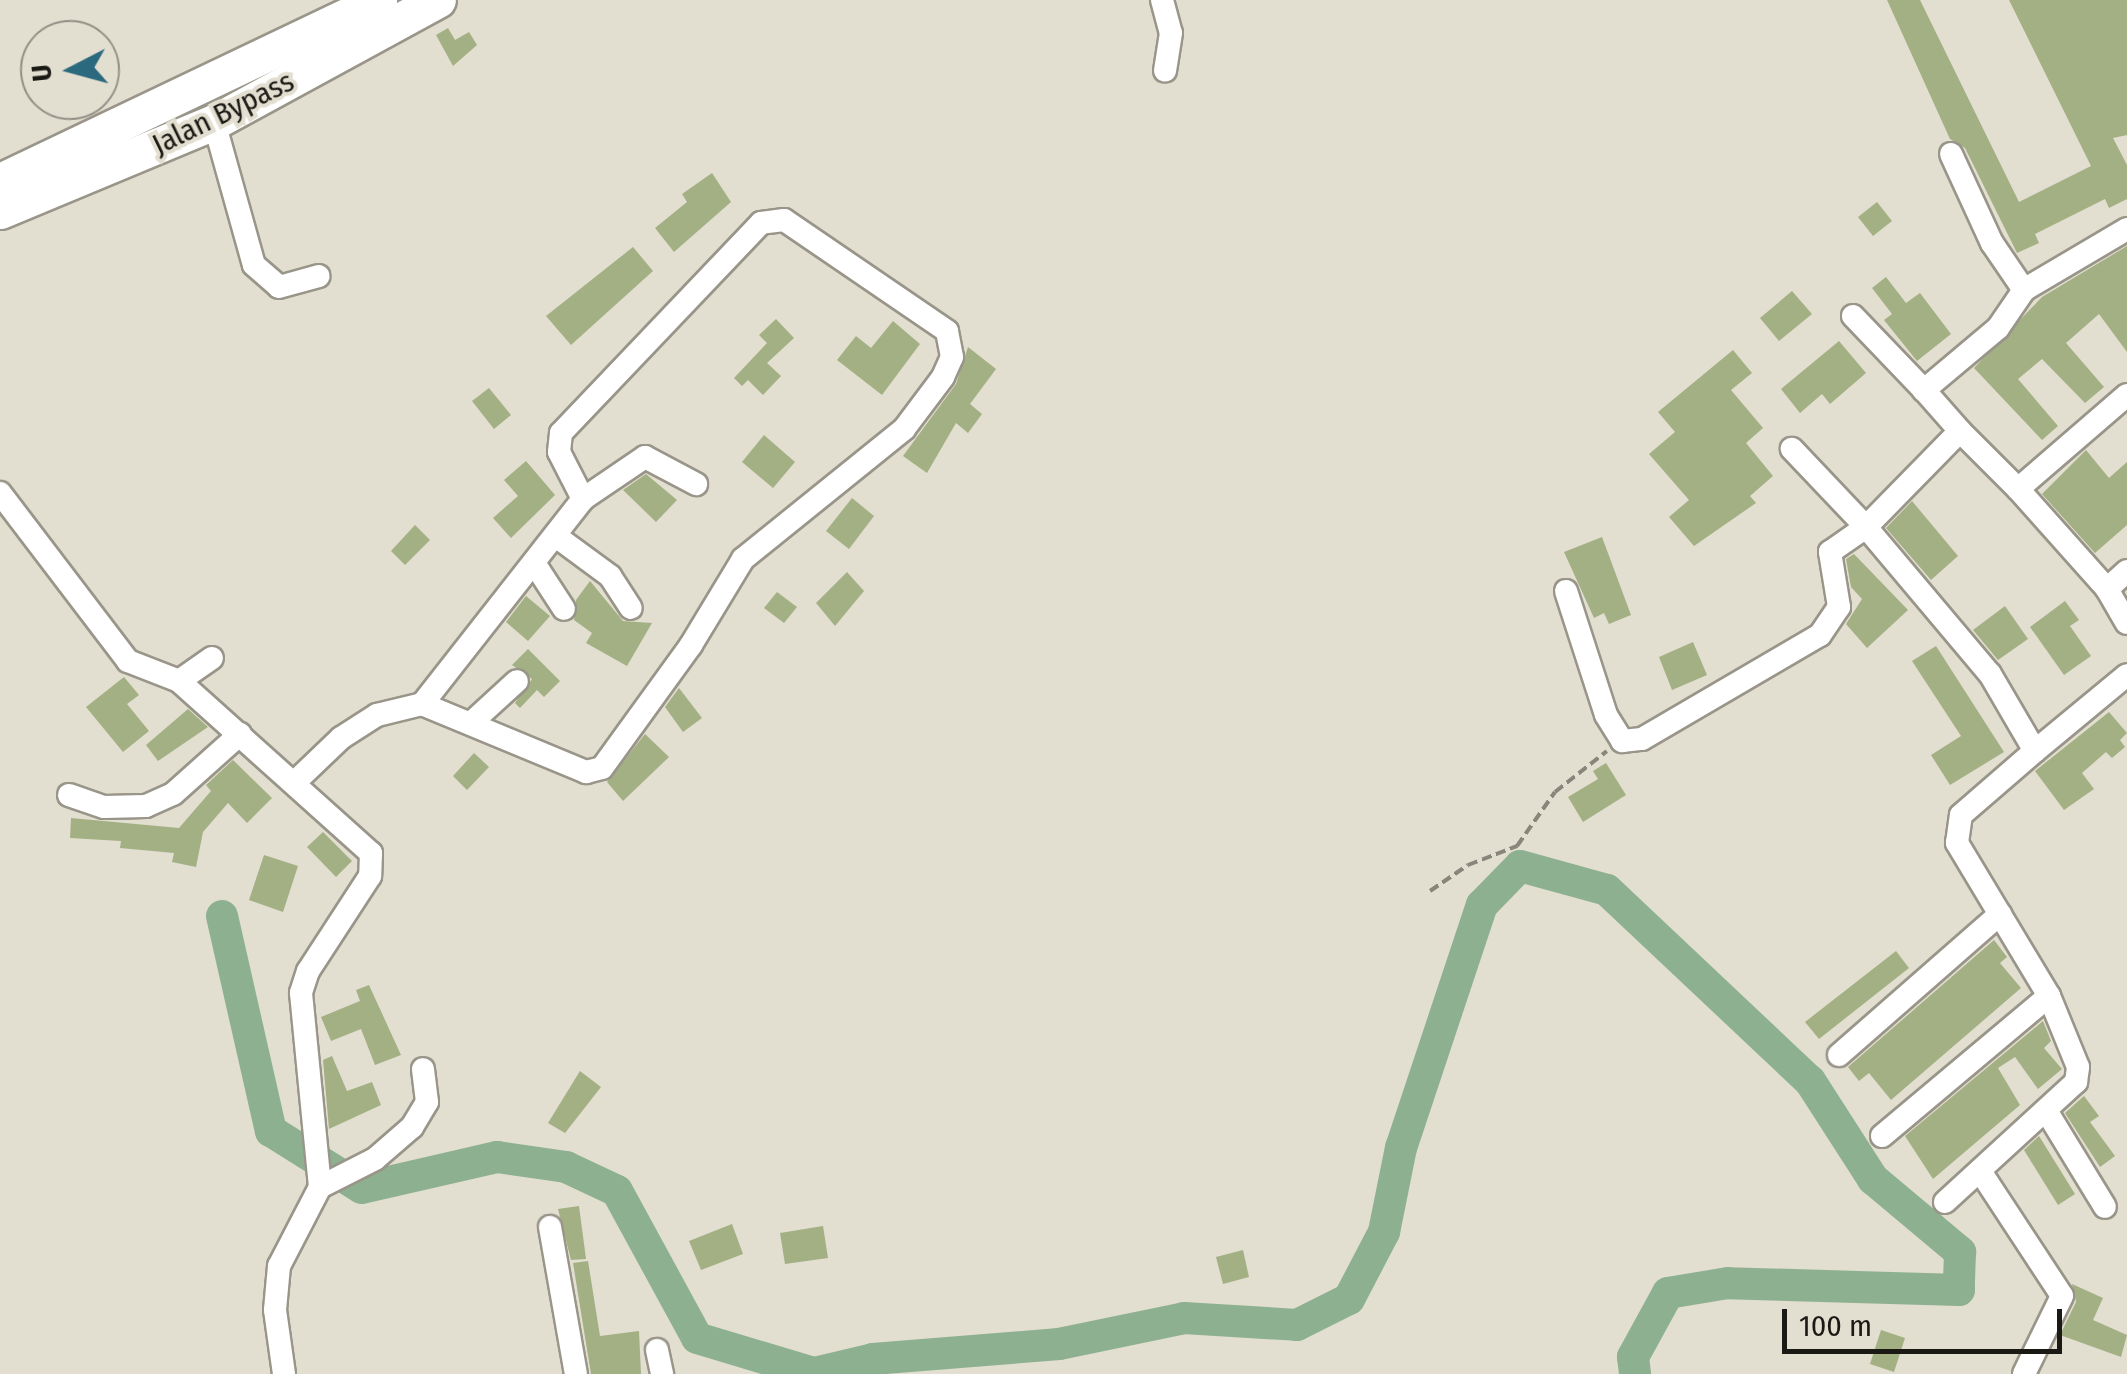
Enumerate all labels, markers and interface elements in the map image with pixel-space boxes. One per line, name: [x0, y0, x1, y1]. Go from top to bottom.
north arrow: [20, 20, 120, 120]
text: U: [24, 63, 59, 83]
street label: Jalan Bypass: [146, 63, 300, 163]
scale bar: [1787, 1289, 2067, 1351]
text: 100 m: [1799, 1308, 1872, 1344]

